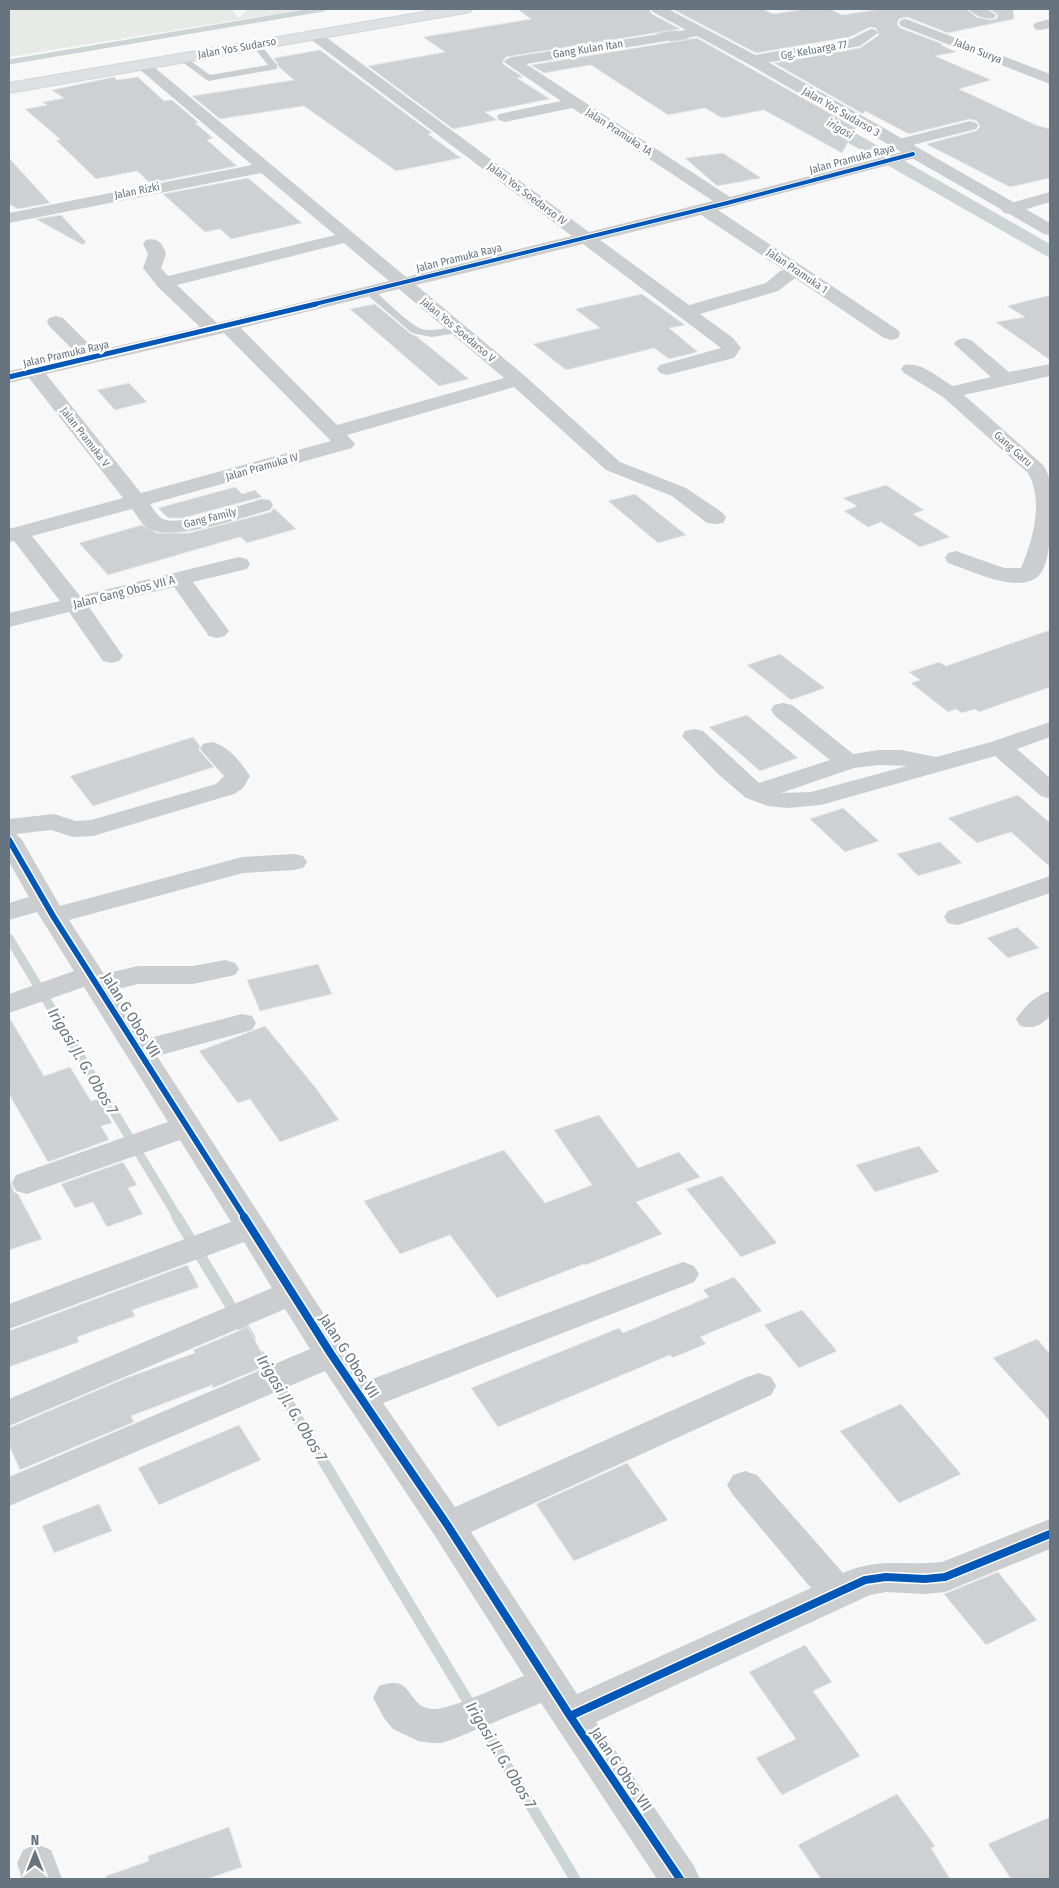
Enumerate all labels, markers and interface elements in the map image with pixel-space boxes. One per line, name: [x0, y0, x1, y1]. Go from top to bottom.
street label: Jalan Yos Sudarso: [197, 35, 277, 61]
street label: Jalan Surya: [952, 36, 1004, 66]
street label: Gang Kulan Itan: [552, 37, 624, 61]
street label: Gg. Keluarga 77: [780, 38, 849, 62]
street label: Jalan Yos Sudarso 3: [800, 85, 882, 139]
street label: Jalan Pramuka 1A: [583, 106, 655, 158]
water label: irigasi: [825, 116, 856, 142]
street label: Jalan Pramuka Raya: [808, 141, 896, 177]
street label: Jalan Yos Soedarso IV: [485, 160, 570, 228]
street label: Jalan Rizki: [113, 180, 161, 202]
street label: Jalan Pramuka Raya: [415, 241, 503, 275]
street label: Jalan Pramuka 1: [764, 246, 830, 296]
street label: Jalan Yos Soedarso V: [418, 295, 498, 365]
street label: Jalan Pramuka Raya: [22, 338, 110, 370]
street label: Jalan Pramuka V: [58, 405, 113, 470]
street label: Gang Garu: [991, 429, 1035, 469]
street label: Jalan Pramuka IV: [224, 450, 300, 484]
street label: Gang Family: [182, 505, 238, 531]
street label: Jalan Gang Obos VII A: [72, 572, 177, 611]
street label: Jalan G Obos VII: [98, 969, 164, 1061]
water label: Irigasi Jl. G. Obos 7: [44, 1004, 123, 1118]
street label: Jalan G Obos VII: [315, 1311, 383, 1401]
water label: Irigasi Jl. G. Obos 7: [253, 1351, 332, 1465]
water label: Irigasi Jl. G. Obos 7: [462, 1698, 541, 1812]
street label: Jalan G Obos VII: [586, 1724, 656, 1814]
north arrow: [10, 1828, 60, 1878]
text: N: [31, 1832, 39, 1849]

